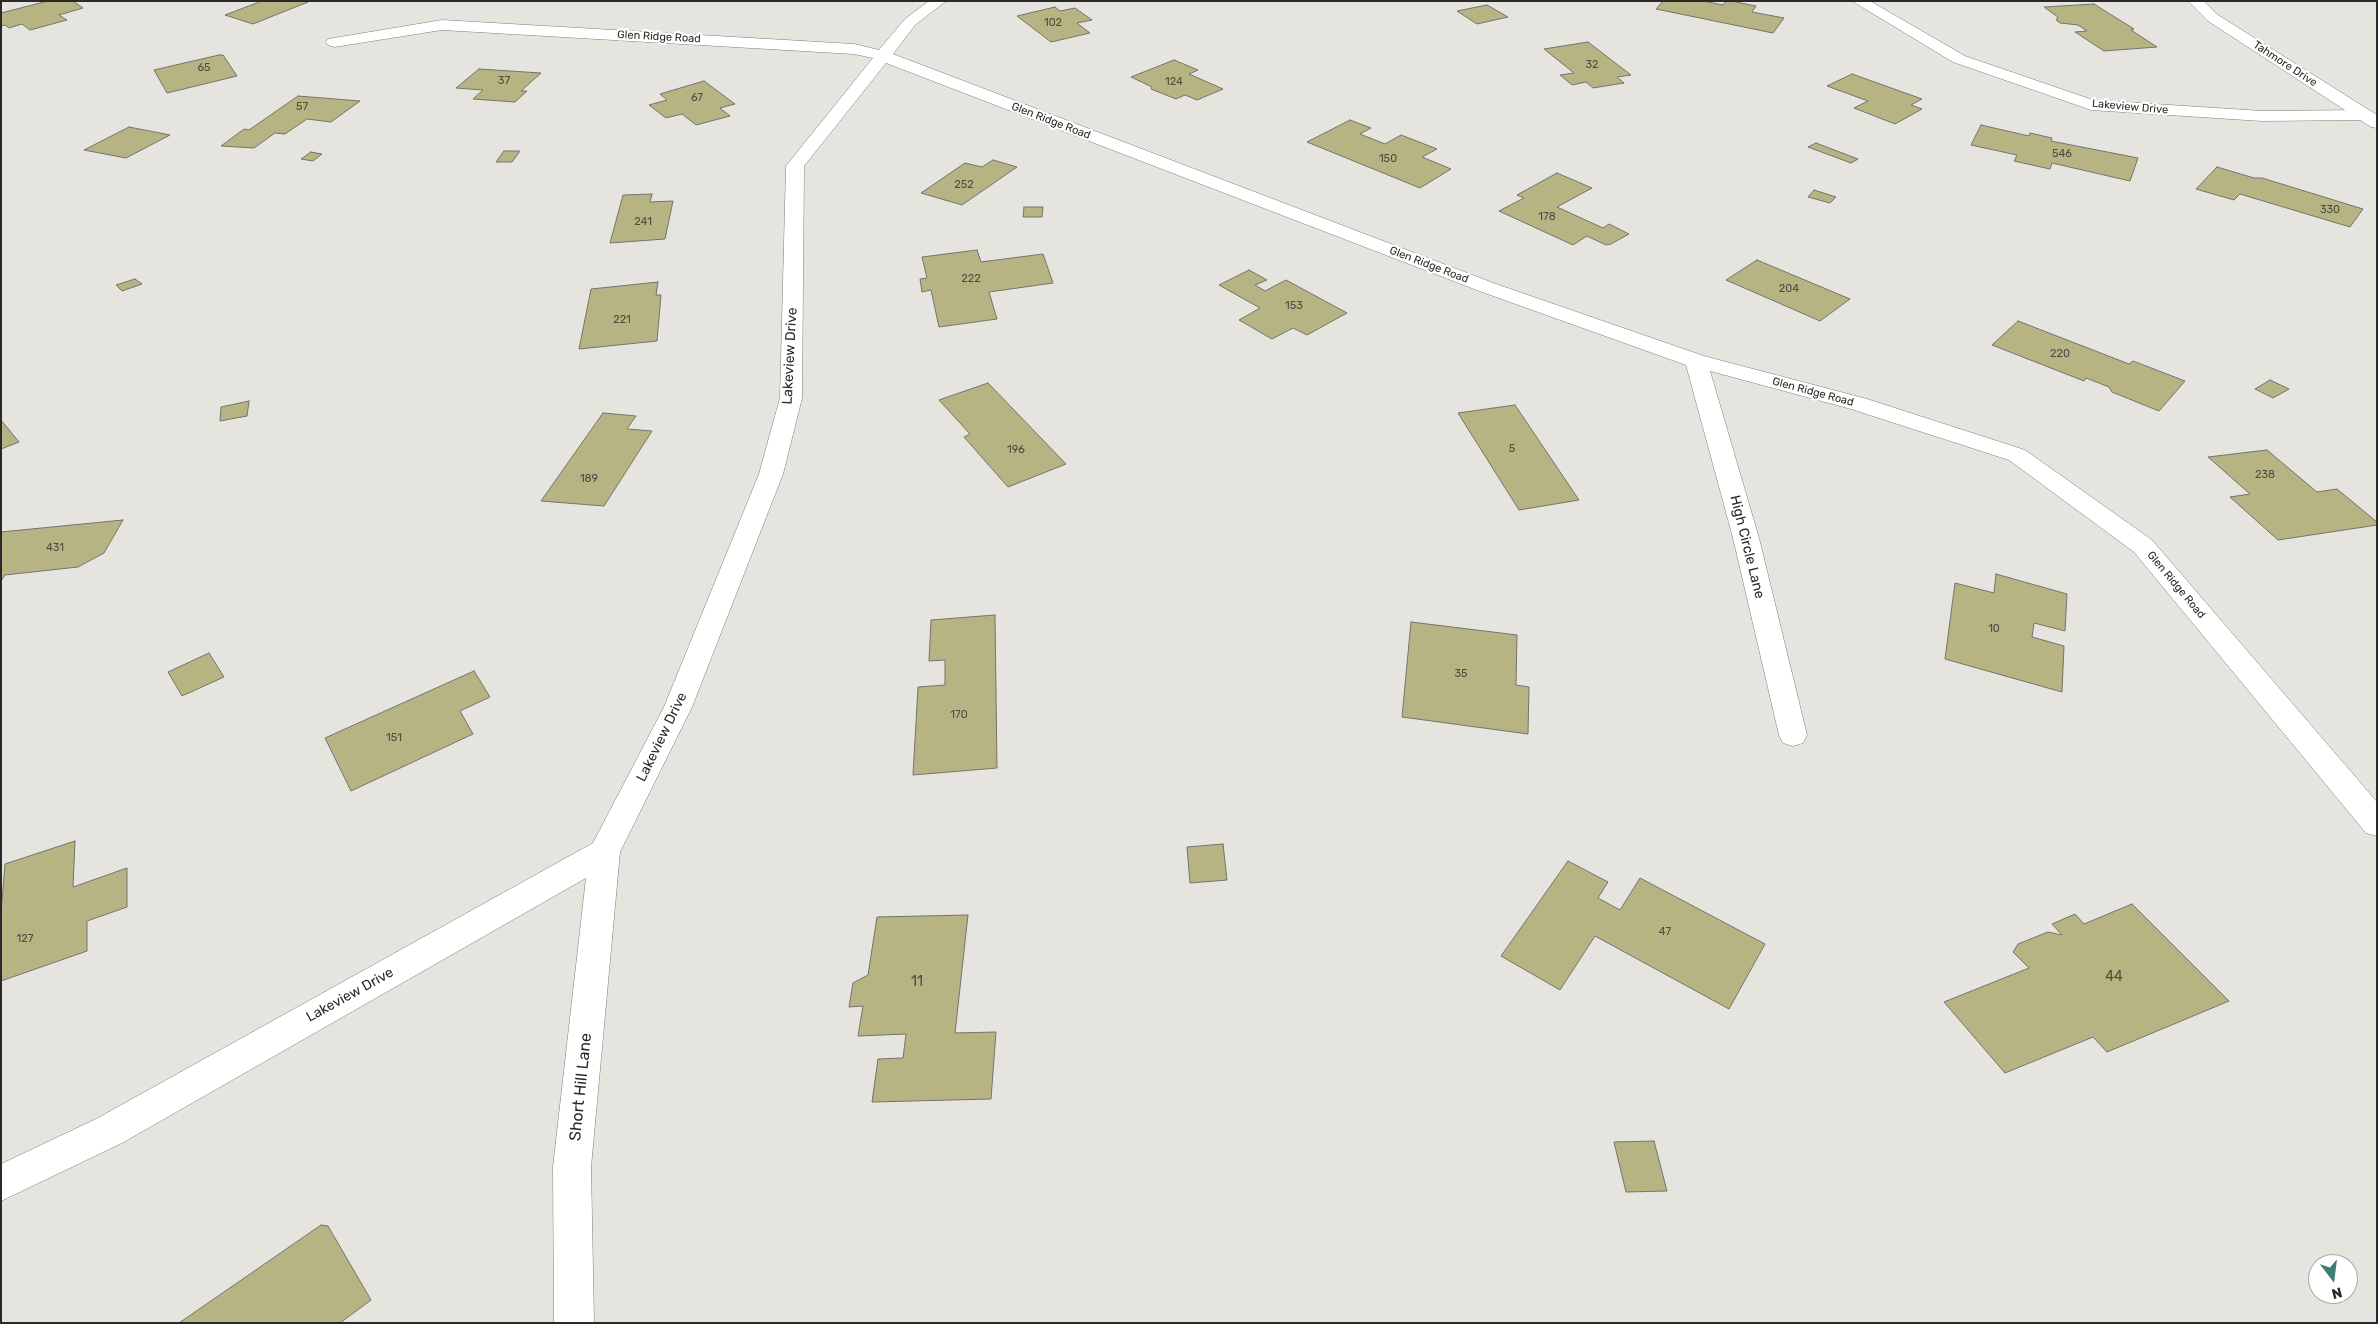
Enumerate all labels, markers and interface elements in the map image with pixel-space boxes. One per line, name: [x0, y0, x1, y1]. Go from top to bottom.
house number: 102: [1044, 16, 1062, 30]
street label: Glen Ridge Road: [617, 28, 701, 46]
street label: Tahmore Drive: [2251, 38, 2319, 90]
house number: 32: [1585, 58, 1599, 72]
house number: 65: [197, 61, 211, 75]
house number: 37: [498, 74, 510, 88]
house number: 124: [1165, 75, 1183, 89]
house number: 67: [691, 91, 703, 105]
street label: Lakeview Drive: [2091, 97, 2169, 117]
house number: 57: [296, 100, 308, 114]
street label: Glen Ridge Road: [1010, 100, 1092, 142]
house number: 546: [2052, 147, 2072, 161]
house number: 150: [1379, 152, 1397, 166]
house number: 252: [954, 178, 974, 192]
house number: 330: [2320, 203, 2340, 217]
house number: 178: [1538, 210, 1556, 224]
house number: 241: [634, 215, 652, 229]
street label: Glen Ridge Road: [1388, 244, 1470, 286]
house number: 222: [961, 272, 981, 286]
house number: 204: [1779, 282, 1799, 296]
house number: 153: [1285, 299, 1303, 313]
street label: Lakeview Drive: [779, 307, 801, 405]
house number: 221: [613, 313, 631, 327]
house number: 220: [2050, 347, 2070, 361]
street label: Glen Ridge Road: [1771, 375, 1855, 409]
house number: 5: [1509, 442, 1515, 456]
house number: 196: [1007, 443, 1025, 457]
house number: 238: [2255, 468, 2275, 482]
house number: 189: [580, 472, 598, 486]
street label: High Circle Lane: [1726, 494, 1768, 600]
house number: 431: [46, 541, 64, 555]
street label: Glen Ridge Road: [2144, 549, 2208, 621]
house number: 10: [1988, 622, 2000, 636]
house number: 35: [1454, 667, 1468, 681]
street label: Lakeview Drive: [633, 690, 691, 784]
house number: 170: [950, 708, 968, 722]
house number: 151: [386, 731, 402, 745]
house number: 47: [1659, 925, 1671, 939]
house number: 127: [17, 932, 33, 946]
street label: Lakeview Drive: [303, 964, 397, 1026]
house number: 44: [2105, 969, 2123, 985]
house number: 11: [911, 974, 923, 990]
street label: Short Hill Lane: [566, 1032, 596, 1142]
north arrow: [2308, 1254, 2358, 1304]
text: N: [2330, 1283, 2344, 1303]

